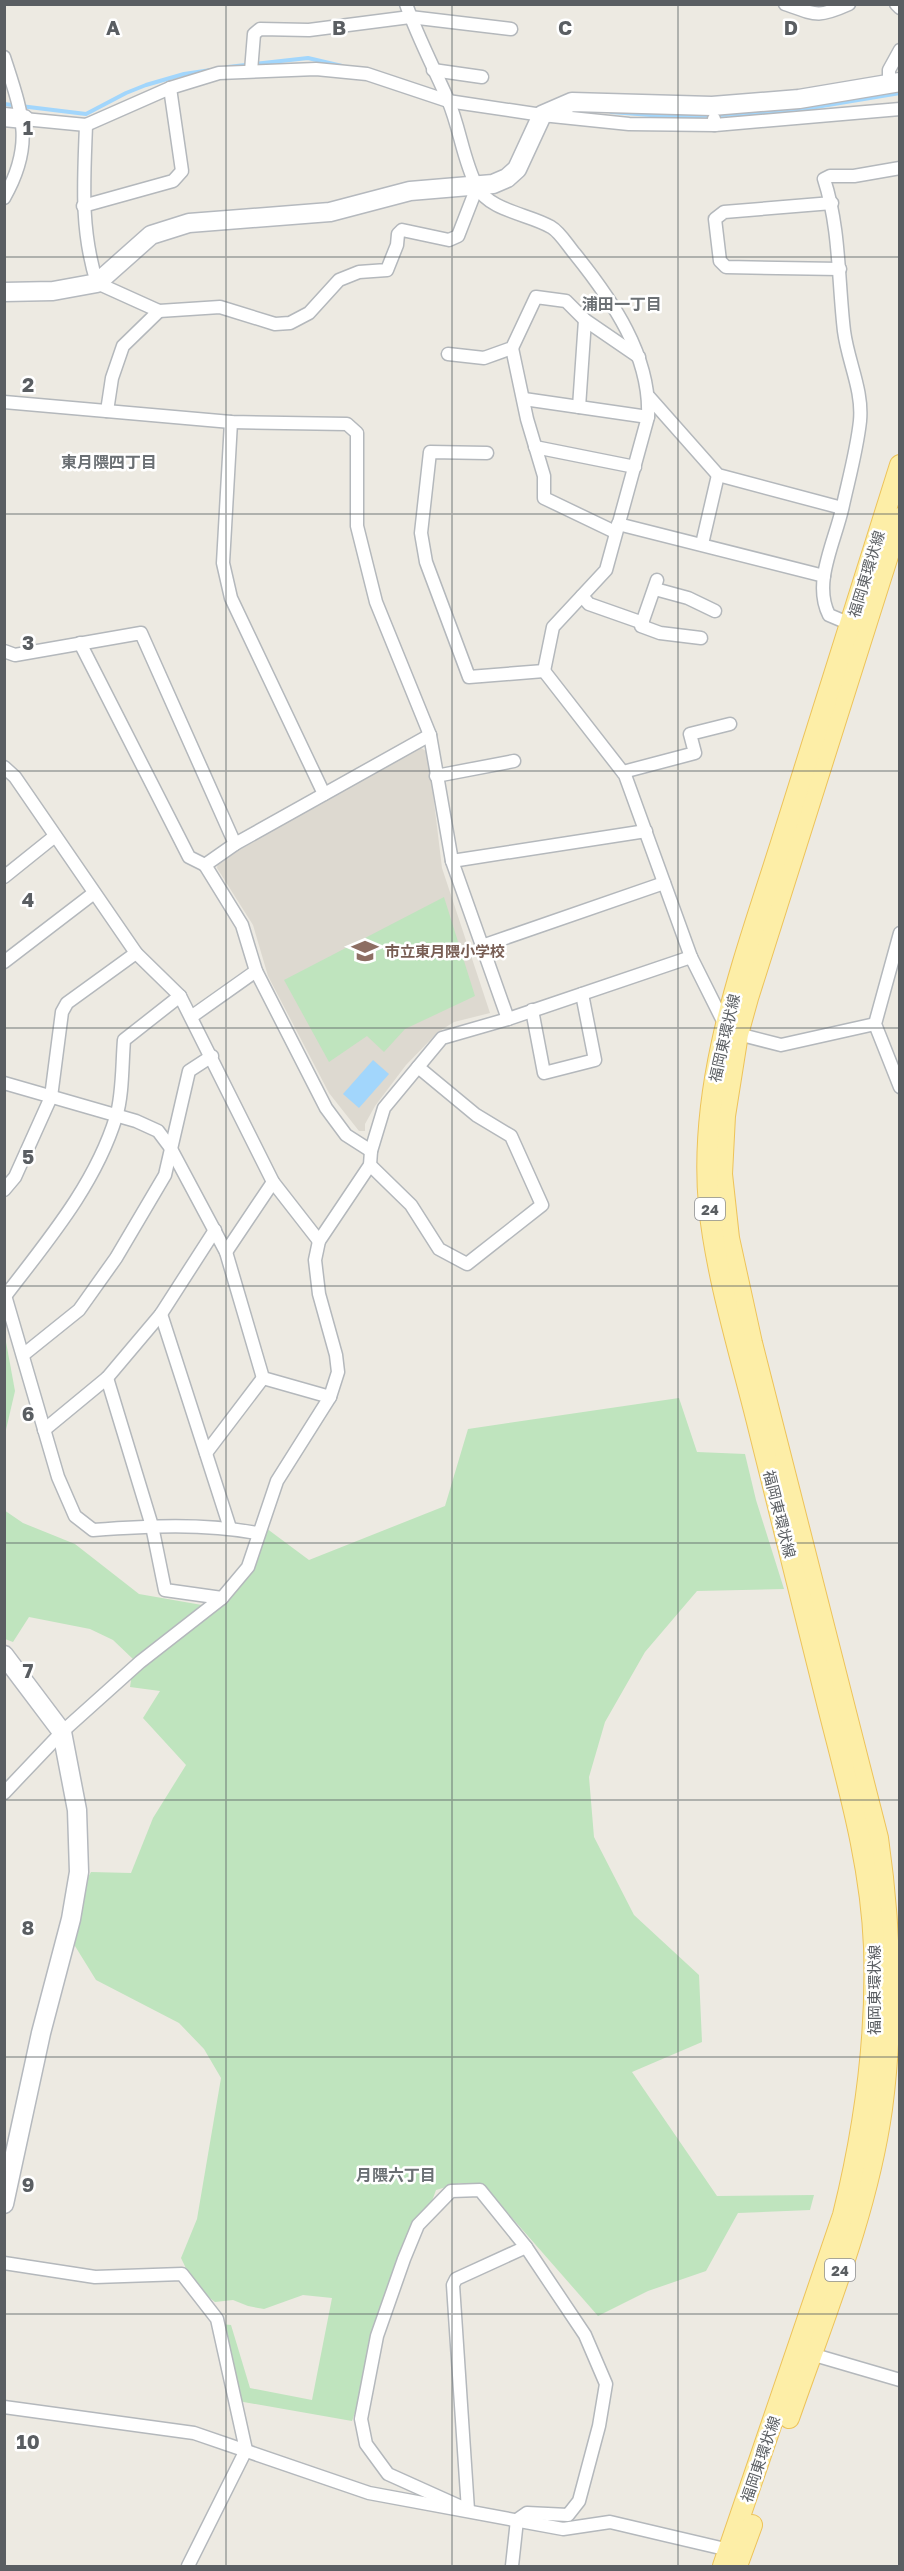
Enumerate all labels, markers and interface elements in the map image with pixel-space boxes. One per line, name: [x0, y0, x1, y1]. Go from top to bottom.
text: A: [106, 15, 120, 39]
text: B: [332, 15, 346, 39]
text: C: [558, 15, 572, 39]
text: D: [784, 15, 798, 39]
text: 1: [23, 115, 33, 139]
district label: 浦田一丁目: [582, 294, 662, 314]
text: 2: [22, 372, 34, 396]
district label: 東月隈四丁目: [61, 452, 157, 472]
street label: 福岡東環状線: [844, 528, 888, 620]
text: 3: [22, 630, 34, 654]
text: 4: [22, 887, 34, 911]
school or university icon: 市立東月隈小学校: [350, 936, 380, 966]
place label: 市立東月隈小学校: [385, 942, 505, 960]
street label: 福岡東環状線: [705, 992, 743, 1084]
text: 5: [22, 1144, 34, 1168]
road number: 24: [695, 1198, 725, 1220]
text: 6: [22, 1401, 34, 1425]
street label: 福岡東環状線: [760, 1468, 800, 1560]
text: 7: [23, 1658, 34, 1682]
text: 8: [22, 1915, 34, 1939]
street label: 福岡東環状線: [865, 1945, 883, 2035]
district label: 月隈六丁目: [356, 2165, 436, 2185]
text: 9: [22, 2172, 34, 2196]
road number: 24: [825, 2259, 855, 2281]
street label: 福岡東環状線: [737, 2414, 783, 2504]
text: 10: [16, 2429, 40, 2453]

